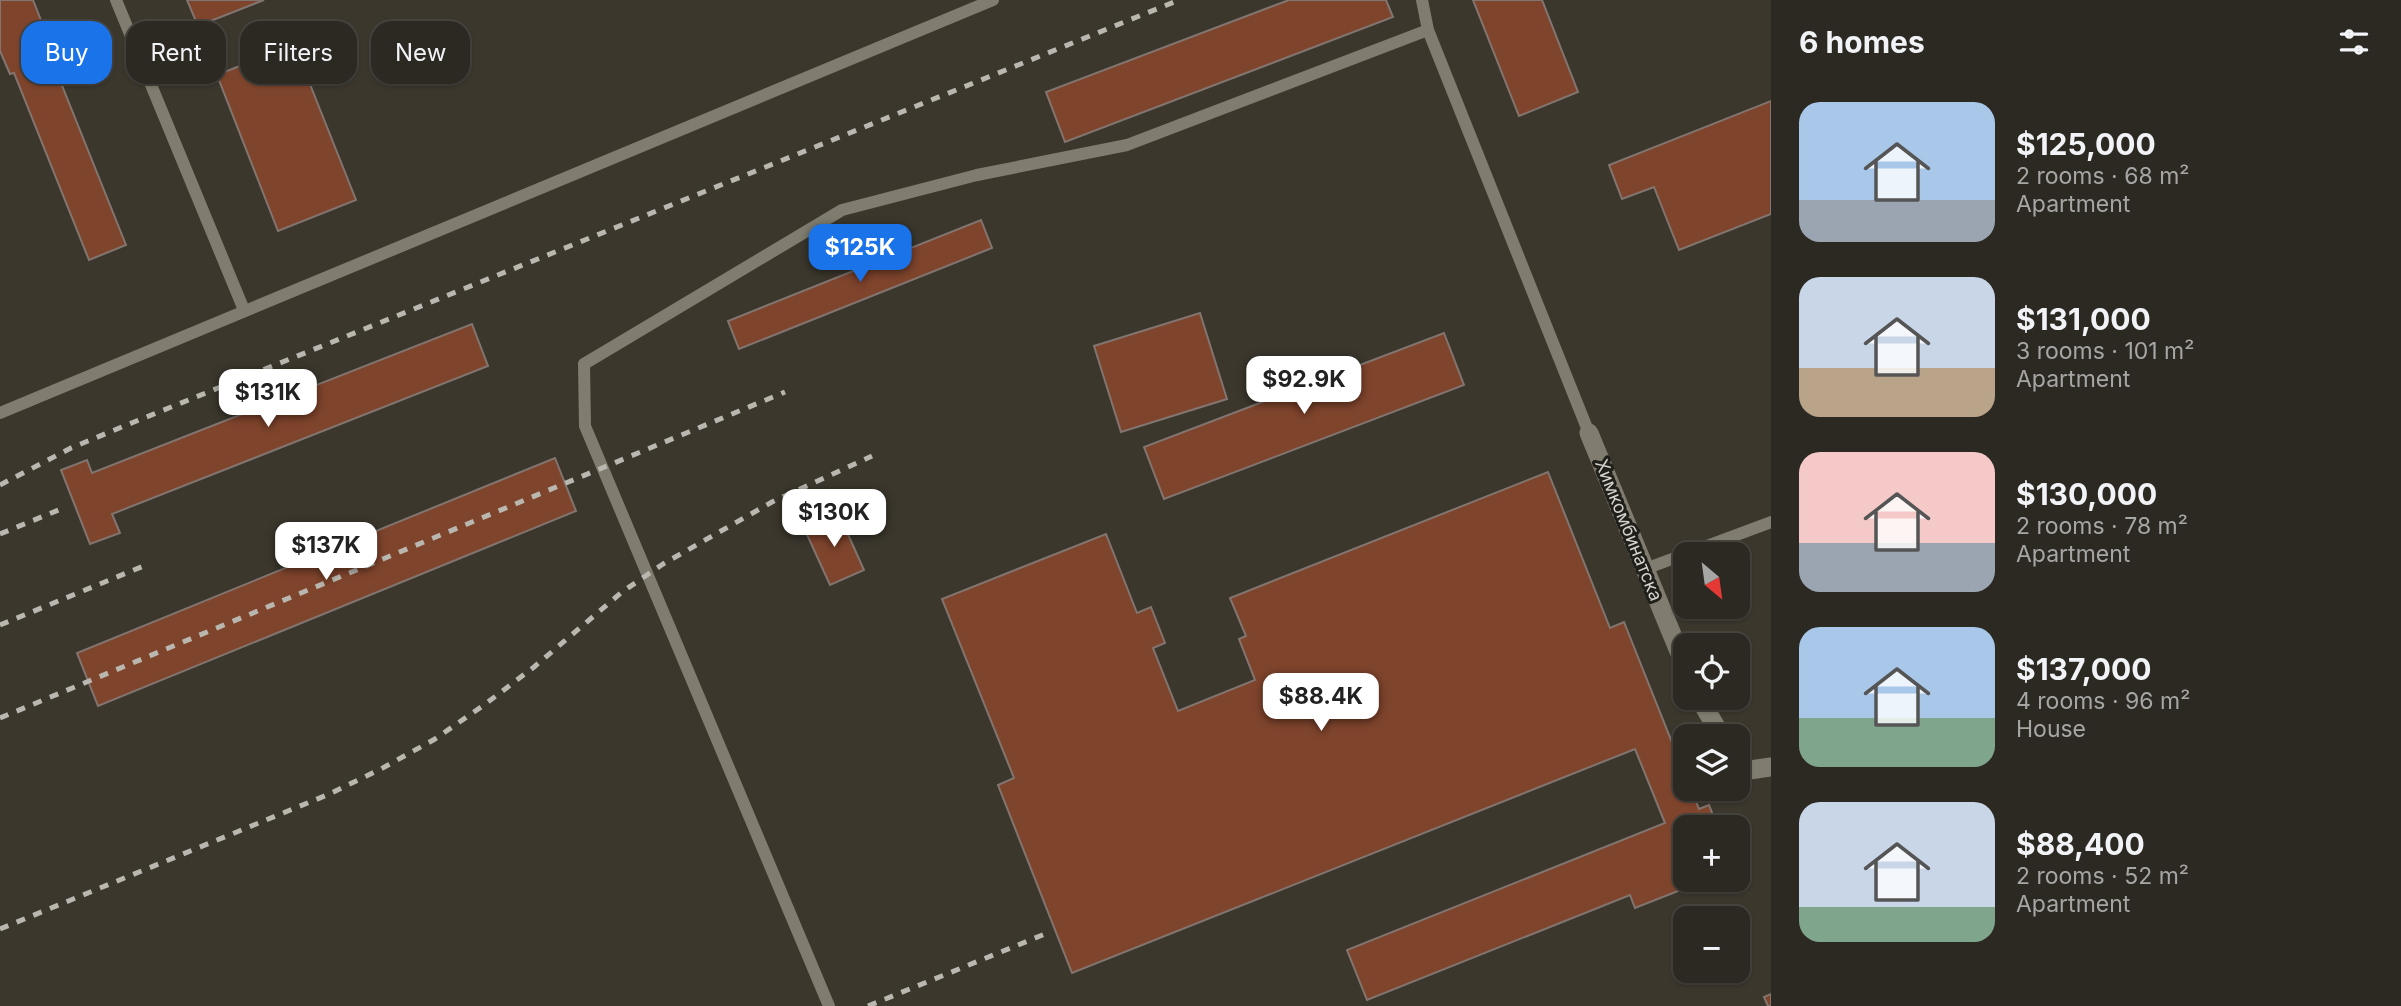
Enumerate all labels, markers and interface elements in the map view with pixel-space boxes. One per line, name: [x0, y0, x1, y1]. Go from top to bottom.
chip: Buy: [21, 21, 112, 84]
chip: Rent: [126, 21, 226, 84]
chip: Filters: [240, 21, 357, 84]
chip: New: [371, 21, 470, 84]
icon: filters: [2335, 23, 2373, 61]
text: 6 homes: [1799, 24, 1925, 60]
text: $125,000: [2016, 126, 2156, 162]
icon: home: [1855, 130, 1939, 214]
text: 2 rooms · 68 m²: [2016, 162, 2189, 190]
text: Apartment: [2016, 190, 2130, 218]
pin: $125K: [811, 224, 909, 284]
text: $125K: [825, 233, 895, 261]
text: $131,000: [2016, 301, 2151, 337]
icon: home: [1855, 305, 1939, 389]
text: 3 rooms · 101 m²: [2016, 337, 2194, 365]
pin: $92.9K: [1247, 356, 1361, 416]
text: $92.9K: [1262, 365, 1346, 393]
text: Apartment: [2016, 365, 2130, 393]
pin: $131K: [219, 370, 317, 429]
text: $131K: [235, 378, 301, 406]
street label: Химкомбинатска: [1591, 456, 1667, 604]
text: $130,000: [2016, 476, 2157, 512]
icon: home: [1855, 480, 1939, 564]
pin: $130K: [785, 490, 883, 549]
text: $130K: [798, 498, 870, 526]
text: 2 rooms · 78 m²: [2016, 512, 2188, 540]
pin: $137K: [277, 522, 375, 582]
text: $137K: [291, 531, 361, 559]
text: Apartment: [2016, 540, 2130, 568]
north arrow: [1673, 542, 1750, 620]
map controls: [1673, 542, 1750, 983]
button: locate: [1673, 633, 1750, 710]
text: $137,000: [2016, 651, 2151, 687]
icon: home: [1855, 655, 1939, 739]
pin: $88.4K: [1264, 674, 1378, 733]
text: $88.4K: [1279, 682, 1363, 710]
text: 4 rooms · 96 m²: [2016, 687, 2190, 715]
text: House: [2016, 715, 2086, 743]
button: layers: [1673, 724, 1750, 801]
button: +: [1673, 815, 1750, 892]
text: $88,400: [2016, 826, 2145, 862]
icon: home: [1855, 830, 1939, 914]
text: 2 rooms · 52 m²: [2016, 862, 2189, 890]
text: Apartment: [2016, 890, 2130, 918]
button: −: [1673, 906, 1750, 983]

